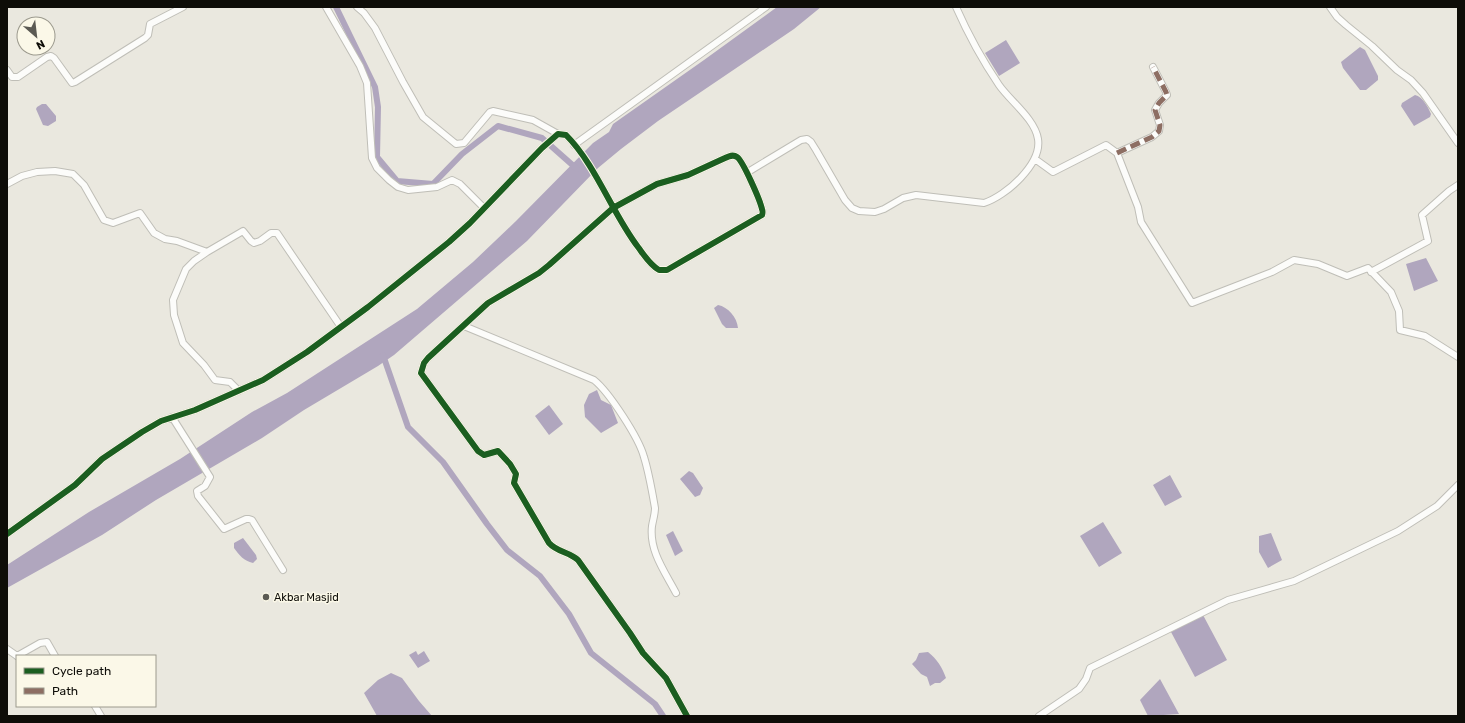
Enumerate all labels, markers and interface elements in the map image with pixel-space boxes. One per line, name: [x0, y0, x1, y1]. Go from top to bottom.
north arrow: [16, 16, 56, 56]
text: N: [34, 37, 47, 52]
place label: Akbar Masjid: [274, 591, 339, 604]
marker: Akbar Masjid: [261, 592, 271, 602]
legend: [16, 655, 156, 707]
text: Cycle path: [52, 664, 111, 678]
text: Path: [52, 684, 78, 698]

